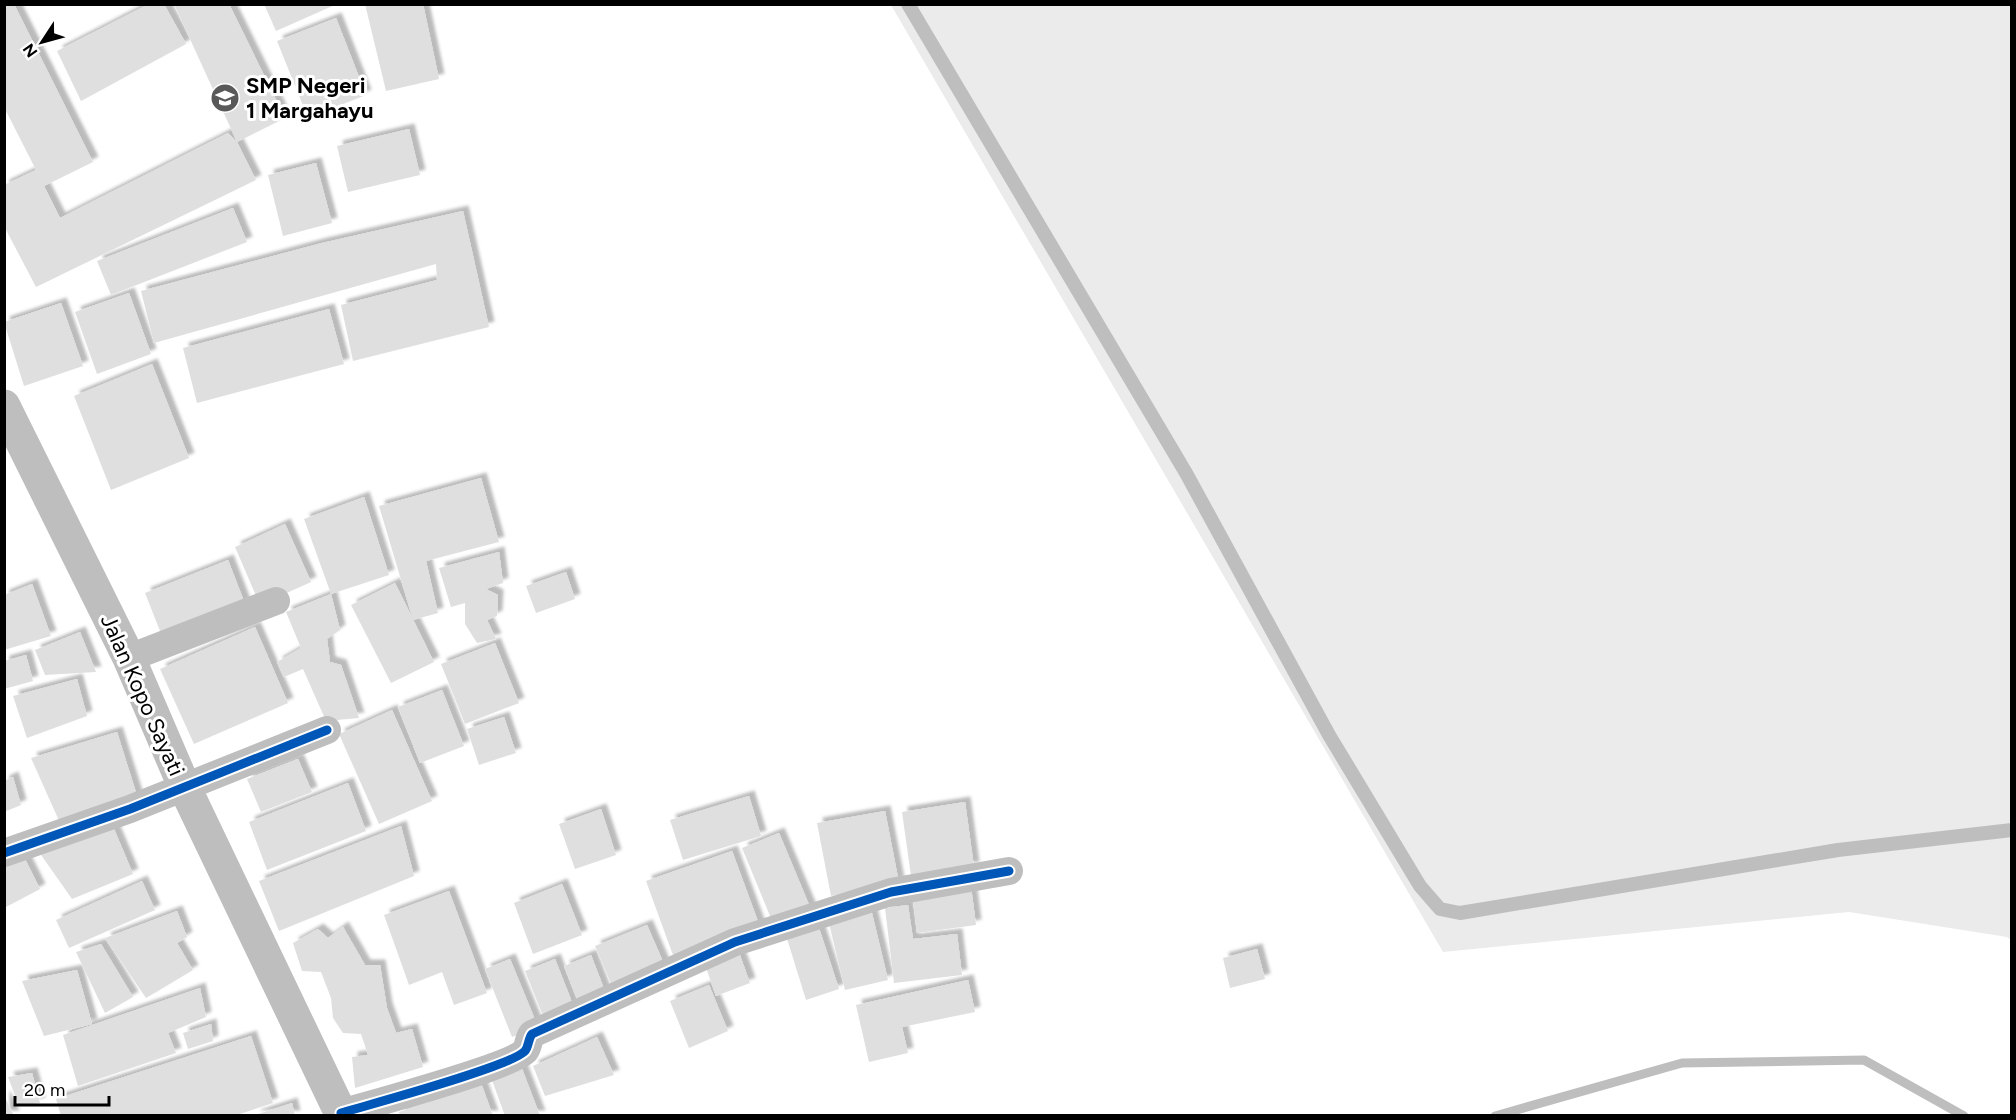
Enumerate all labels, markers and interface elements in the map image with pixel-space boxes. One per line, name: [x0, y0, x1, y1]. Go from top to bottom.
north arrow: [12, 12, 72, 72]
text: N: [19, 40, 42, 61]
place label: SMP Negeri 1 Margahayu: [246, 72, 374, 124]
school or university icon: SMP Negeri 1 Margahayu: [209, 82, 241, 114]
street label: Jalan Kopo Sayati: [95, 610, 190, 780]
scale bar: [15, 1069, 110, 1107]
text: 20 m: [24, 1079, 65, 1101]

